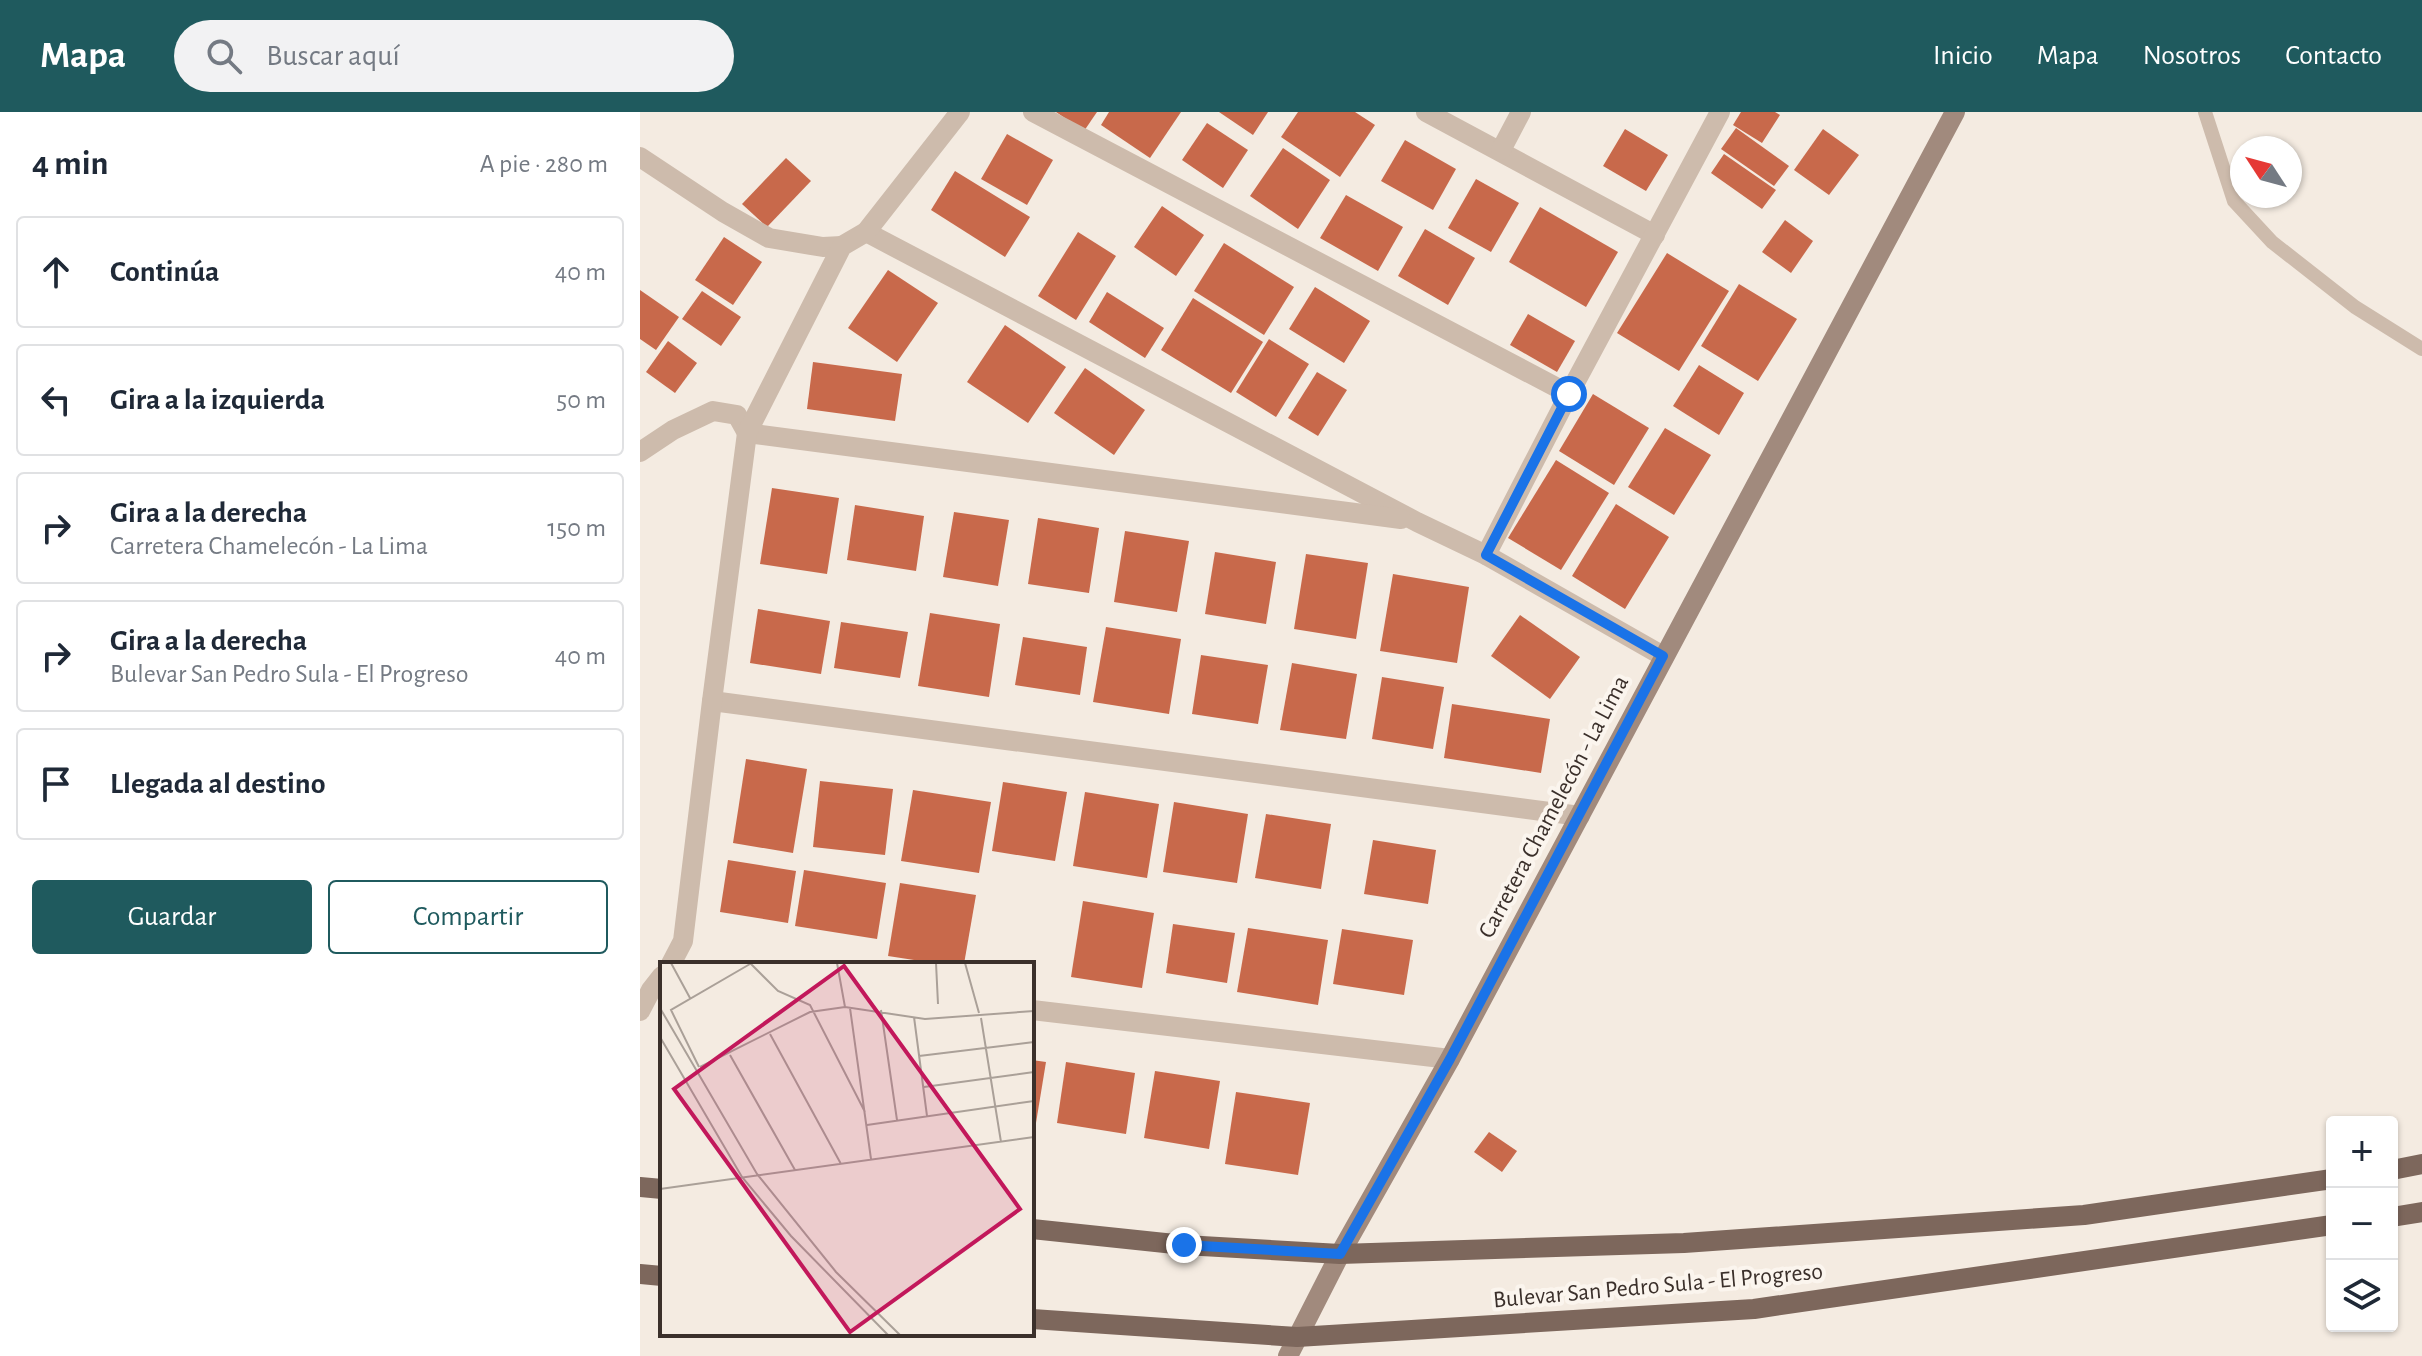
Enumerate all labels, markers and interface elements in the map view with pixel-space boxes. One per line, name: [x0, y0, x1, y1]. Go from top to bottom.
search box: [174, 20, 734, 92]
icon: search: [202, 34, 246, 78]
text: Mapa: [40, 37, 126, 75]
text: Buscar aquí: [266, 41, 400, 71]
text: Inicio: [1933, 42, 1993, 70]
text: Mapa: [2037, 42, 2099, 70]
text: Nosotros: [2143, 42, 2241, 70]
text: Contacto: [2285, 42, 2382, 70]
north arrow: [2230, 136, 2302, 208]
text: 4 min: [32, 147, 109, 181]
text: A pie · 280 m: [480, 151, 608, 177]
icon: ahead: [34, 250, 78, 294]
text: Continúa: [110, 257, 219, 287]
text: 40 m: [555, 259, 606, 285]
route start: [1551, 376, 1587, 412]
icon: left: [34, 378, 78, 422]
text: Gira a la izquierda: [110, 385, 325, 415]
text: 50 m: [556, 387, 606, 413]
text: Gira a la derecha: [110, 498, 307, 528]
icon: right: [34, 506, 78, 550]
text: 150 m: [547, 515, 606, 541]
text: Carretera Chamelecón - La Lima: [110, 533, 428, 559]
text: Gira a la derecha: [110, 626, 307, 656]
icon: right: [34, 634, 78, 678]
text: 40 m: [555, 643, 606, 669]
text: Bulevar San Pedro Sula - El Progreso: [110, 661, 469, 687]
street label: Carretera Chamelecón - La Lima: [1475, 672, 1633, 942]
icon: arrive: [34, 762, 78, 806]
text: Llegada al destino: [110, 769, 326, 799]
button: Guardar: [32, 880, 312, 954]
button: Compartir: [328, 880, 608, 954]
inset map: [660, 962, 1034, 1336]
map controls: [2326, 1116, 2398, 1332]
button: +: [2326, 1116, 2398, 1188]
button: −: [2326, 1188, 2398, 1260]
route end: [1166, 1227, 1202, 1263]
street label: Bulevar San Pedro Sula - El Progreso: [1492, 1260, 1824, 1312]
button: layers: [2326, 1260, 2398, 1332]

